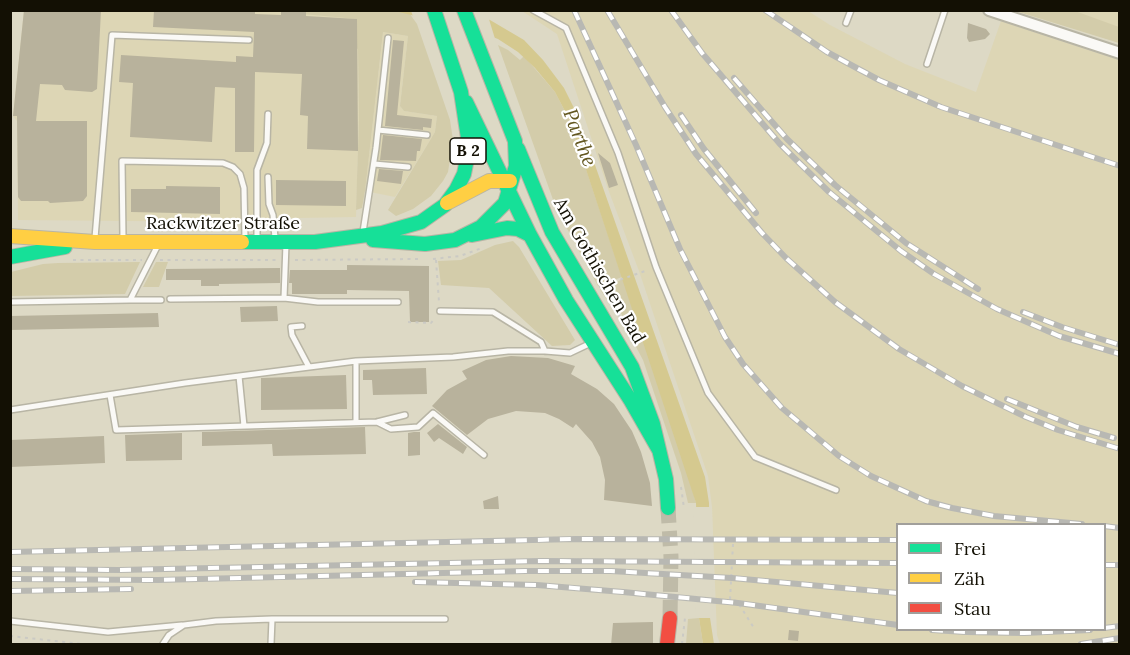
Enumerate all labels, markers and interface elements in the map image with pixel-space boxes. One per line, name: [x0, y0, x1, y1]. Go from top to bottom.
water label: Parthe: [557, 106, 601, 170]
road number: B 2: [450, 138, 486, 164]
street label: Am Gothischen Bad: [549, 194, 649, 348]
street label: Rackwitzer Straße: [146, 213, 300, 235]
legend: [896, 523, 1106, 631]
text: Frei: [954, 537, 986, 560]
text: Zäh: [954, 567, 985, 590]
text: Stau: [954, 597, 991, 620]

